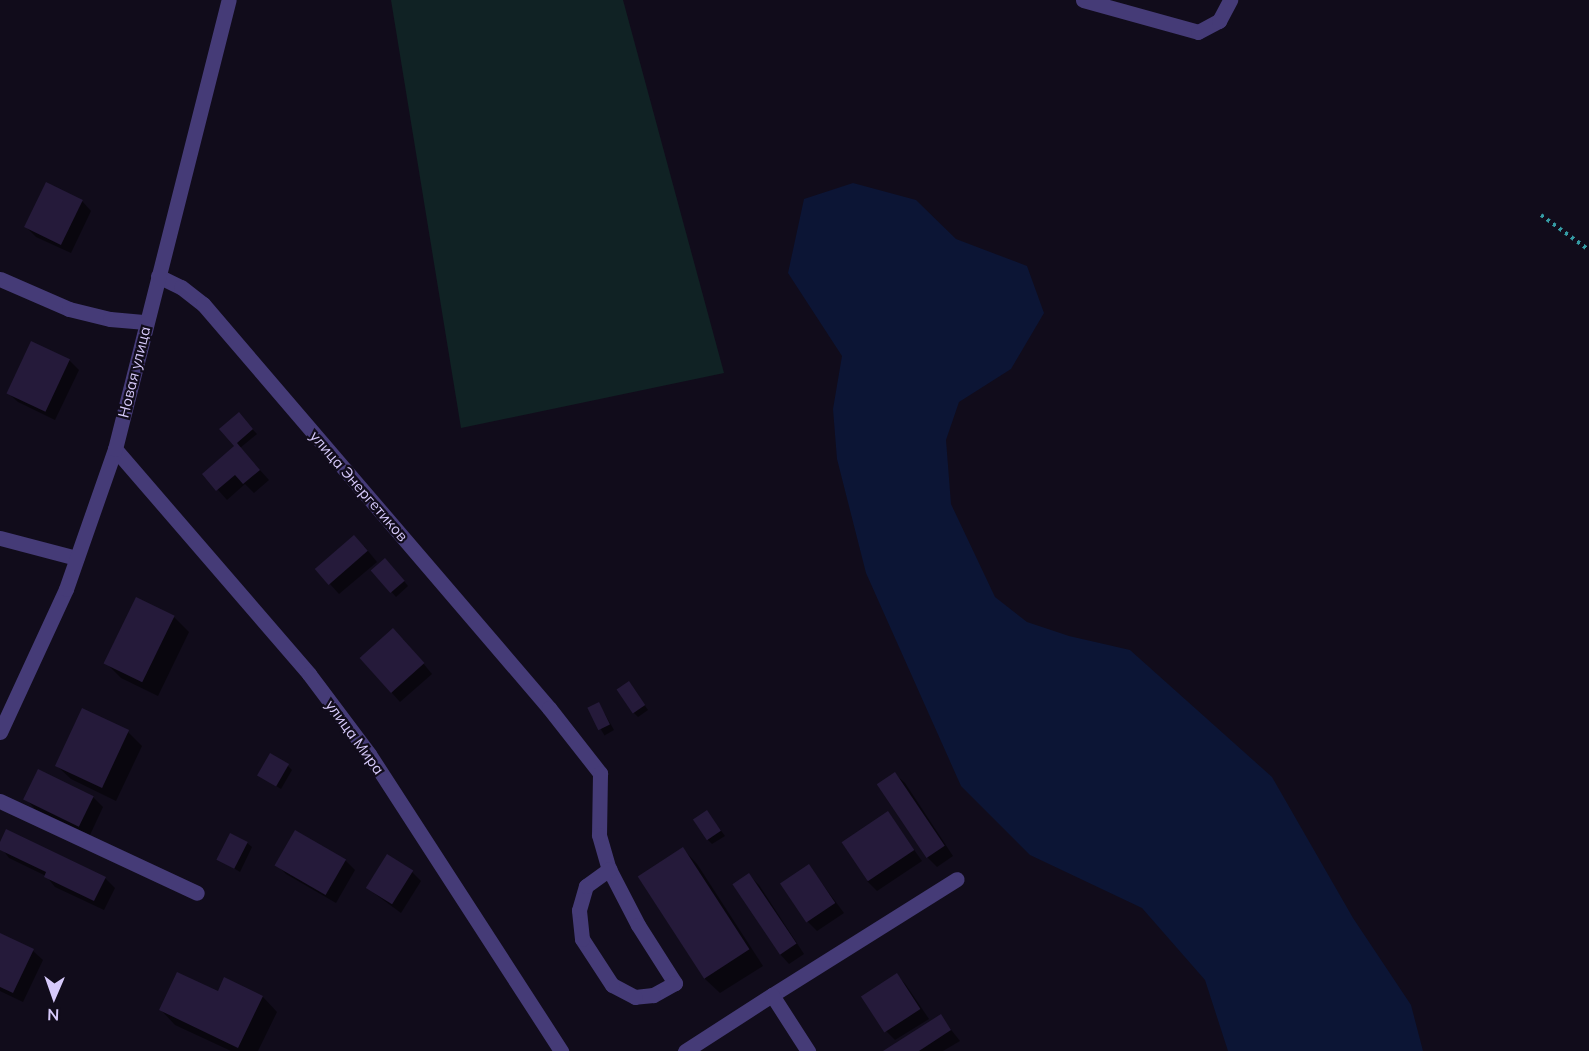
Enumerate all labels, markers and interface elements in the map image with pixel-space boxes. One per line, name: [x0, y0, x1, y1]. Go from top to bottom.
street label: Новая улица: [114, 324, 154, 420]
street label: улица Энергетиков: [306, 427, 412, 545]
street label: улица Мира: [322, 696, 388, 778]
north arrow: [24, 967, 84, 1027]
text: N: [47, 1005, 60, 1025]

